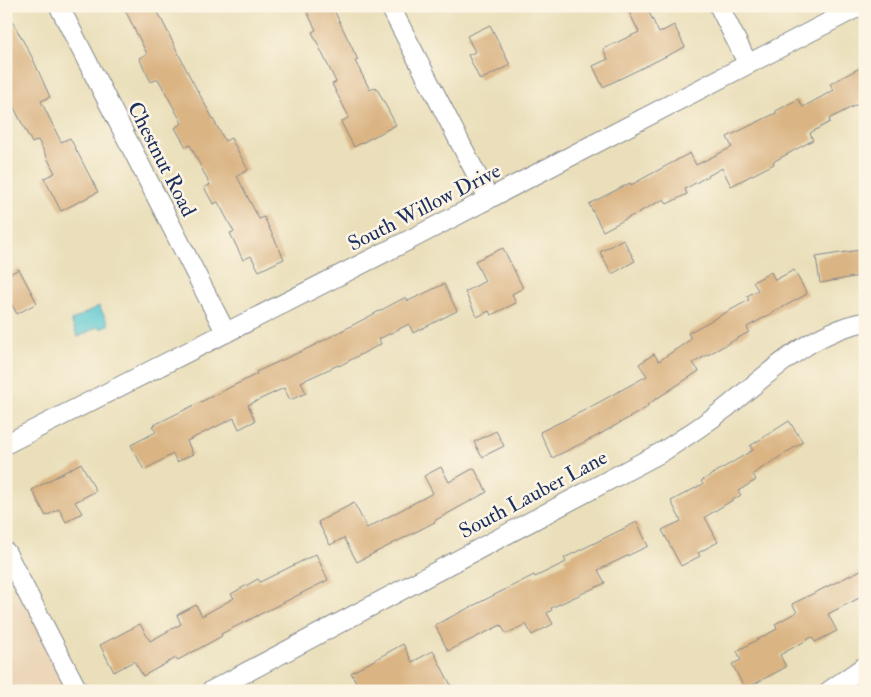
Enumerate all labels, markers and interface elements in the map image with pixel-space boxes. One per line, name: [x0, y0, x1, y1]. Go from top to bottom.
street label: Chestnut Road: [121, 97, 202, 222]
street label: South Willow Drive: [343, 157, 505, 258]
street label: South Lauber Lane: [454, 444, 612, 545]

